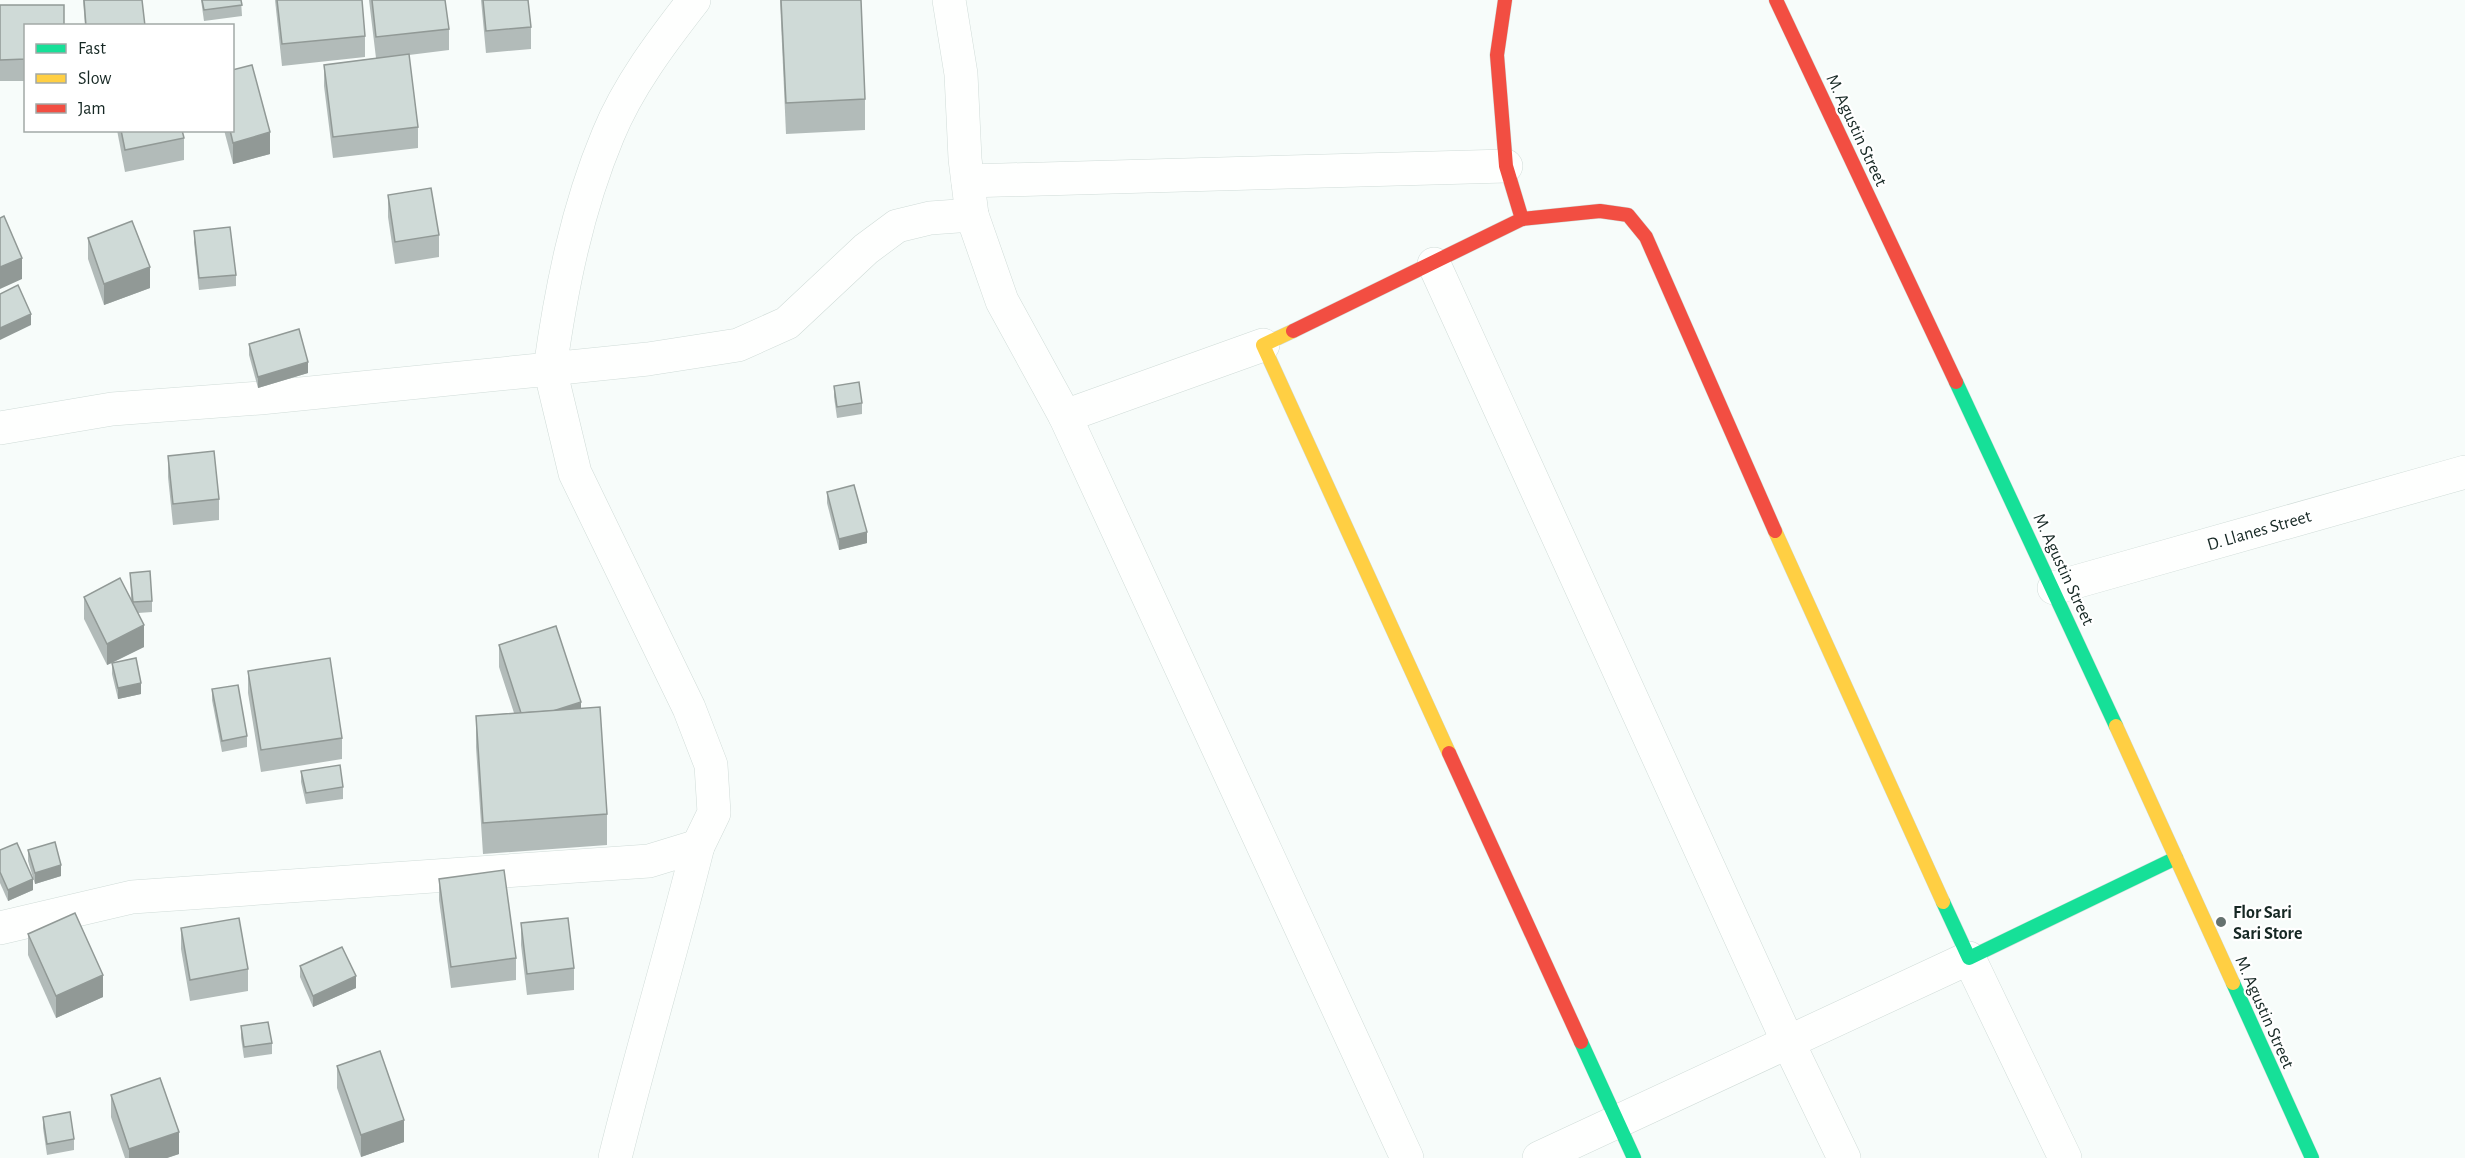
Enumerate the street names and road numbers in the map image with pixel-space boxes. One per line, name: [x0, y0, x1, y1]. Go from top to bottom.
street label: M. Agustin Street: [1822, 72, 1890, 189]
street label: D. Llanes Street: [2205, 507, 2314, 554]
street label: M. Agustin Street: [2029, 511, 2097, 628]
street label: M. Agustin Street: [2231, 953, 2297, 1072]

